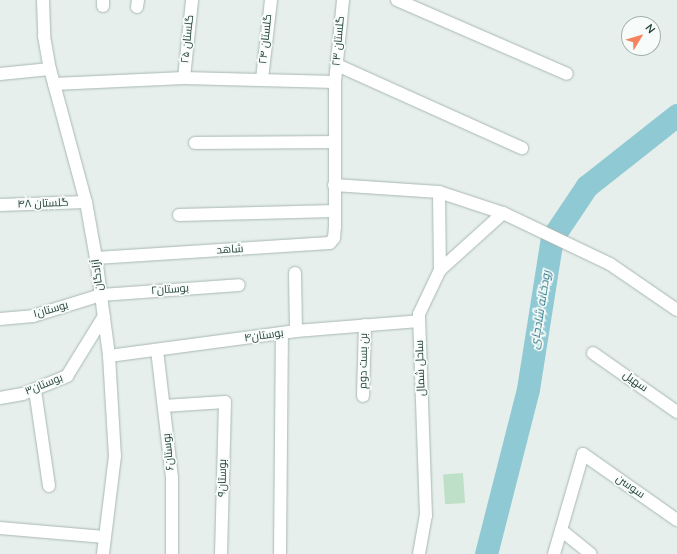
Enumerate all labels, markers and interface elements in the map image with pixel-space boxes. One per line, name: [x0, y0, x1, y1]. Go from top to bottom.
street label: گلستان ۲۴: [257, 13, 275, 65]
street label: گلستان ۲۵: [179, 14, 197, 64]
street label: گلستان ۲۳: [330, 15, 348, 67]
north arrow: [621, 16, 661, 56]
text: N: [642, 21, 659, 37]
street label: گلستان ۴۸: [17, 197, 69, 211]
street label: شاهد: [216, 243, 244, 257]
street label: آزادگان: [89, 258, 107, 292]
water label: رودخانه شادچای: [528, 270, 554, 350]
street label: بوستان۲: [151, 282, 189, 298]
street label: بوستان۱: [32, 299, 70, 321]
street label: بوستان۴: [244, 327, 284, 345]
street label: بن بست دوم: [357, 333, 371, 389]
street label: ساحل شمال: [413, 340, 429, 396]
street label: سهیل: [620, 369, 650, 395]
street label: بوستان۳: [23, 371, 65, 399]
street label: بوستان۶: [160, 433, 178, 471]
street label: بوستان۹: [216, 459, 230, 497]
street label: سوسن: [613, 472, 647, 502]

